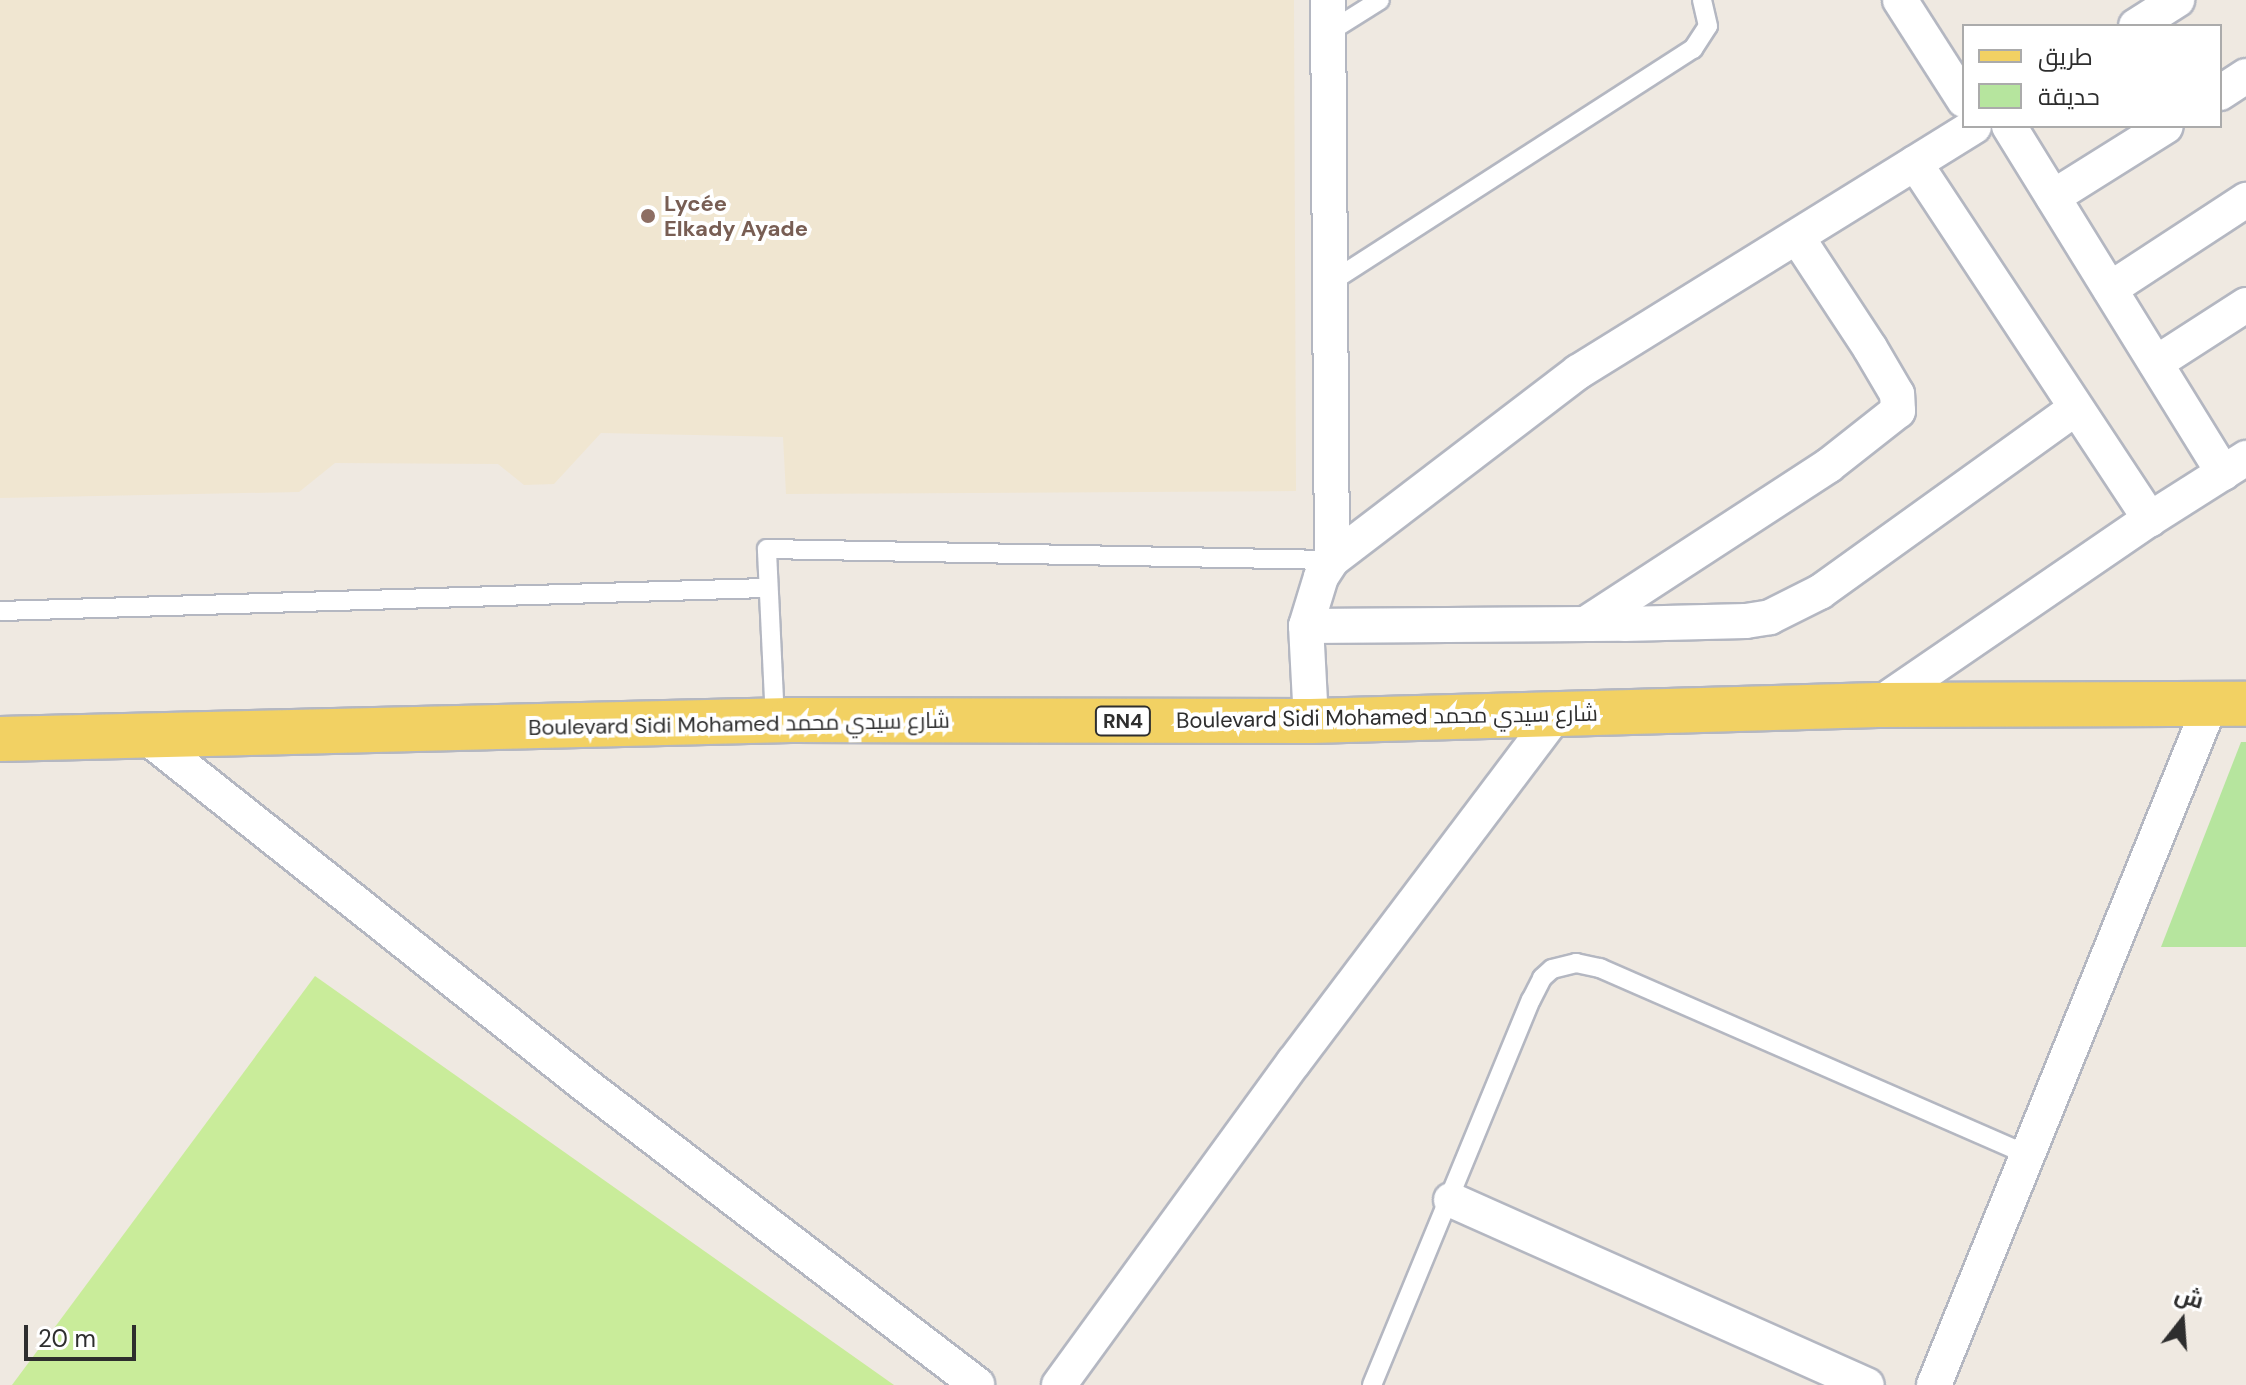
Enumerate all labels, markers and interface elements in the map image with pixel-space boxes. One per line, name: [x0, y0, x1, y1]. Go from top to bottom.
legend: [1962, 24, 2222, 128]
text: طريق: [2038, 41, 2093, 72]
text: حديقة: [2038, 81, 2100, 112]
place label: Lycée Elkady Ayade: [664, 190, 808, 242]
marker: Lycée Elkady Ayade: [639, 207, 657, 225]
street label: Boulevard Sidi Mohamed شارع سيدي محمد: [1176, 700, 1598, 734]
road number: RN4: [1093, 705, 1153, 737]
street label: Boulevard Sidi Mohamed شارع سيدي محمد: [528, 707, 950, 741]
text: ش: [2171, 1280, 2207, 1316]
north arrow: [2142, 1281, 2222, 1361]
scale bar: [28, 1309, 140, 1359]
text: 20 m: [38, 1323, 96, 1354]

